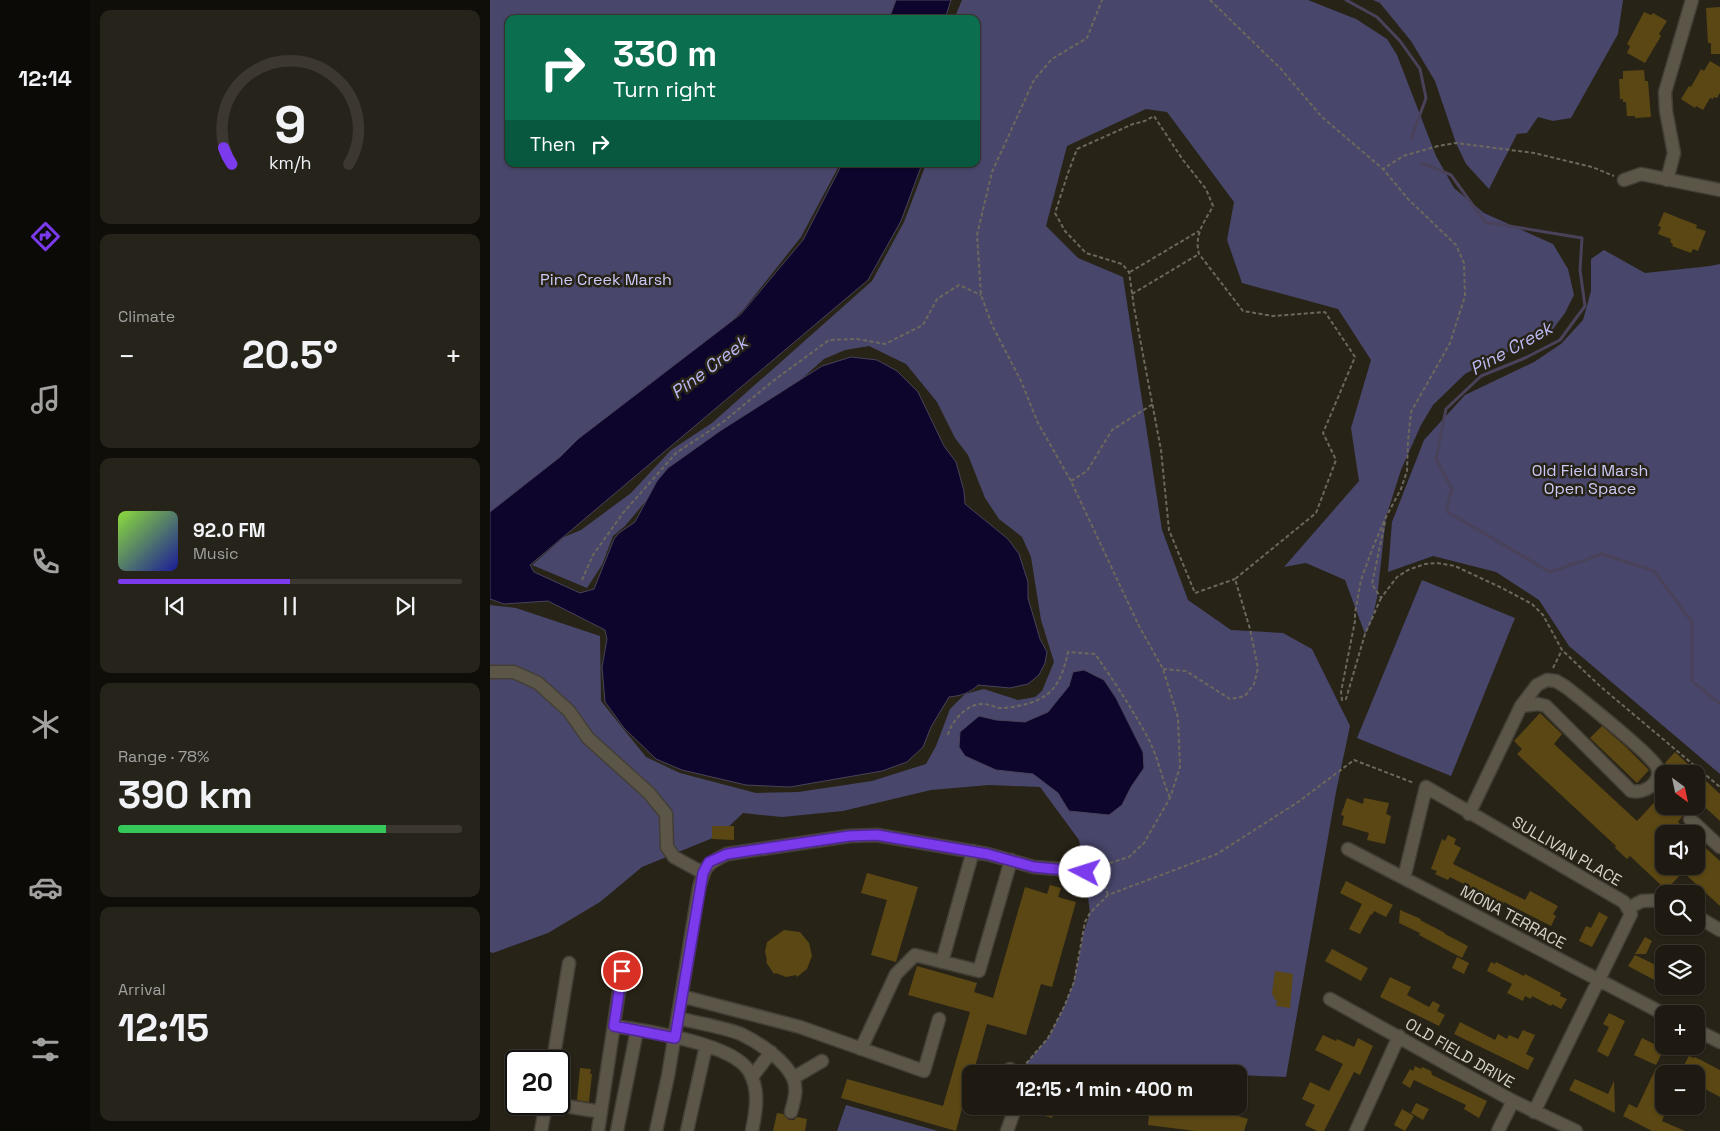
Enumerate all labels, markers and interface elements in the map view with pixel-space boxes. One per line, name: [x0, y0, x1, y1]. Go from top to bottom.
text: 330 m: [613, 32, 717, 76]
icon: right: [530, 35, 595, 100]
text: 12:14: [18, 64, 72, 92]
text: Turn right: [613, 75, 716, 103]
text: 9: [274, 92, 306, 158]
icon: right: [586, 130, 614, 158]
text: Then: [530, 132, 576, 157]
text: km/h: [269, 151, 311, 174]
icon: directions: [28, 219, 63, 254]
park label: Pine Creek Marsh: [540, 269, 672, 290]
text: Climate: [118, 306, 175, 327]
water label: Pine Creek: [1466, 315, 1558, 380]
water label: Pine Creek: [666, 329, 754, 403]
text: 20.5°: [242, 331, 338, 379]
text: −: [118, 338, 135, 374]
text: +: [445, 338, 462, 374]
icon: music: [28, 382, 63, 417]
park label: Old Field Marsh Open Space: [1532, 460, 1648, 499]
text: 92.0 FM: [193, 518, 266, 543]
text: Music: [193, 543, 239, 564]
icon: phone: [28, 544, 63, 579]
icon: previous: [161, 592, 189, 620]
icon: pause: [276, 592, 304, 620]
icon: next: [391, 592, 419, 620]
icon: climate: [28, 707, 63, 742]
text: Range · 78%: [118, 746, 209, 767]
north arrow: [1655, 765, 1705, 815]
map controls: [1655, 765, 1705, 1115]
text: 390 km: [118, 771, 253, 819]
street label: SULLIVAN PLACE: [1508, 811, 1626, 891]
button: sound: [1655, 825, 1705, 875]
position arrow: [1058, 845, 1110, 897]
icon: car: [28, 870, 63, 905]
street label: MONA TERRACE: [1457, 880, 1569, 954]
button: search: [1655, 885, 1705, 935]
button: layers: [1655, 945, 1705, 995]
pin: [601, 950, 643, 992]
icon: arrive: [608, 957, 636, 985]
text: Arrival: [118, 979, 166, 1000]
text: 12:15: [118, 1004, 209, 1052]
button: +: [1655, 1005, 1705, 1055]
street label: OLD FIELD DRIVE: [1402, 1013, 1518, 1093]
icon: filters: [28, 1032, 63, 1067]
speed limit sign: 20: [505, 1050, 570, 1115]
button: −: [1655, 1065, 1705, 1115]
text: 12:15 · 1 min · 400 m: [1016, 1077, 1193, 1102]

